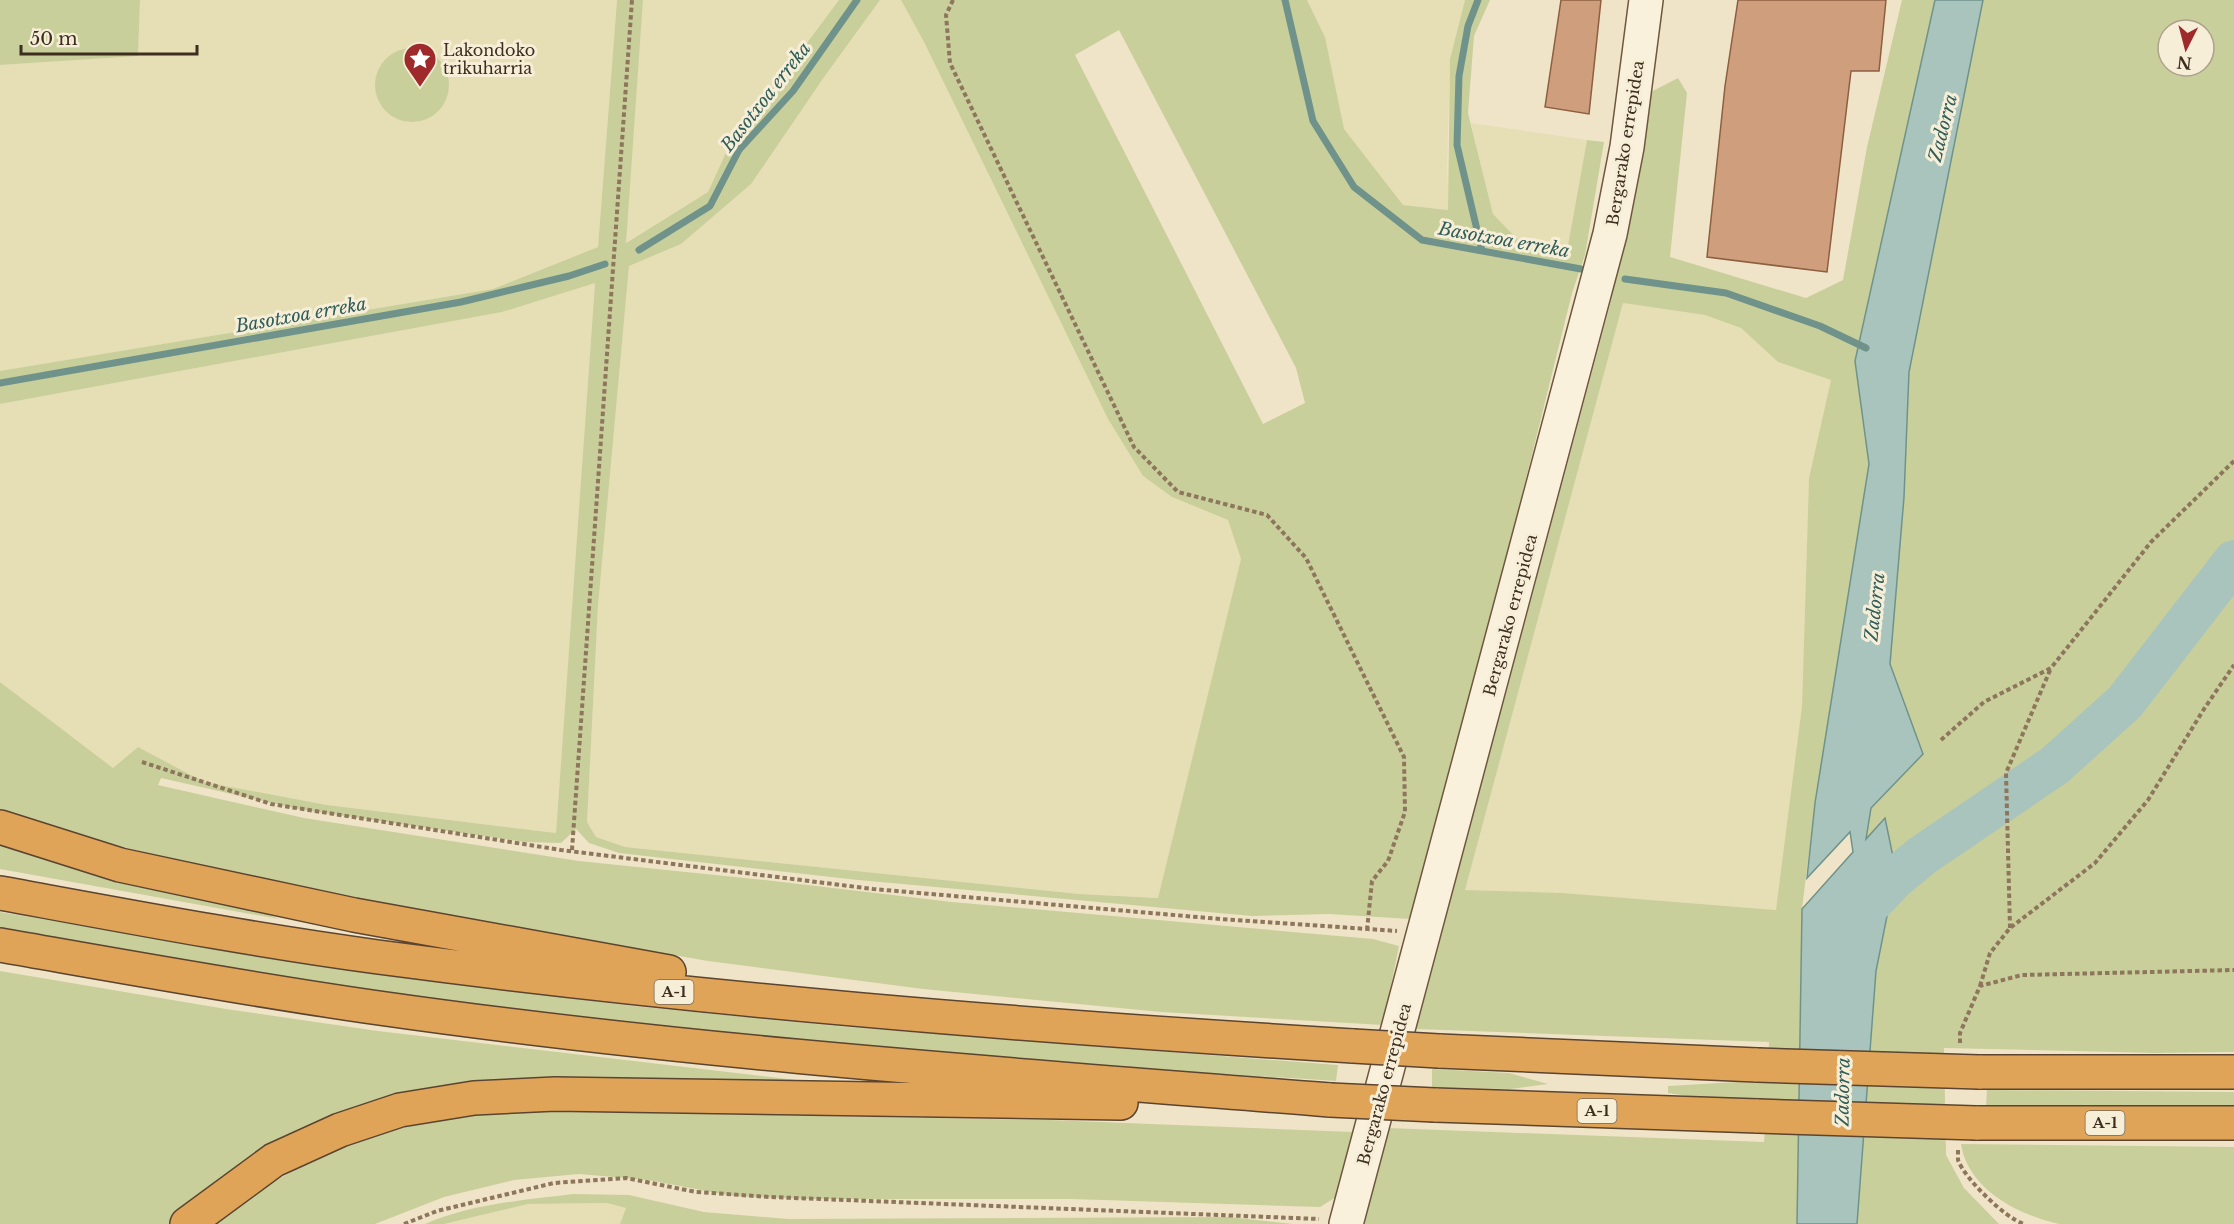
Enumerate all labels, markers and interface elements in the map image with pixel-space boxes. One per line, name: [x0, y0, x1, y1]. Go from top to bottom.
scale bar: [21, 18, 196, 56]
north arrow: [2156, 18, 2216, 78]
text: 50 m: [30, 28, 78, 50]
water label: Basotxoa erreka: [716, 38, 816, 157]
place label: Lakondoko trikuharria: [443, 40, 535, 78]
place icon: Lakondoko trikuharria: [402, 41, 438, 88]
text: N: [2176, 52, 2193, 74]
street label: Bergarako errepidea: [1602, 59, 1648, 227]
water label: Zadorra: [1924, 92, 1962, 165]
water label: Basotxoa erreka: [1436, 217, 1571, 262]
water label: Basotxoa erreka: [233, 293, 368, 338]
street label: Bergarako errepidea: [1479, 532, 1541, 698]
water label: Zadorra: [1860, 572, 1890, 643]
road number: A-1: [654, 980, 694, 1004]
street label: Bergarako errepidea: [1353, 1001, 1415, 1167]
water label: Zadorra: [1831, 1057, 1855, 1128]
road number: A-1: [1578, 1099, 1616, 1123]
road number: A-1: [2086, 1111, 2124, 1135]

